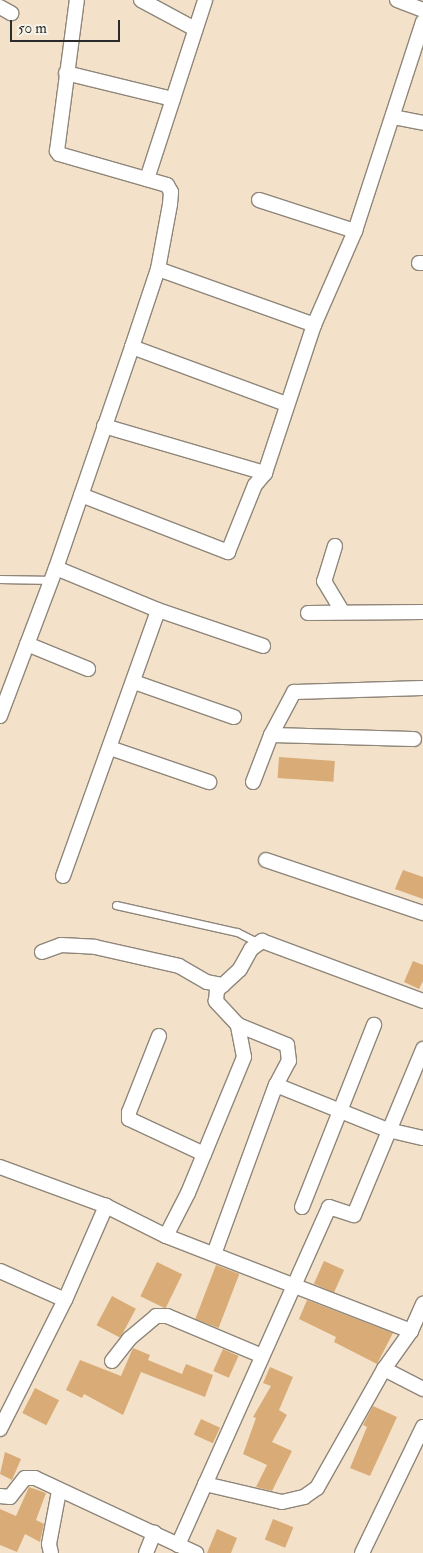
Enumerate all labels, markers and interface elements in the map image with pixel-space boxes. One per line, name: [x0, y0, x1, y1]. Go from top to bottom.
scale bar: [12, 10, 122, 42]
text: 50 m: [18, 19, 47, 38]

